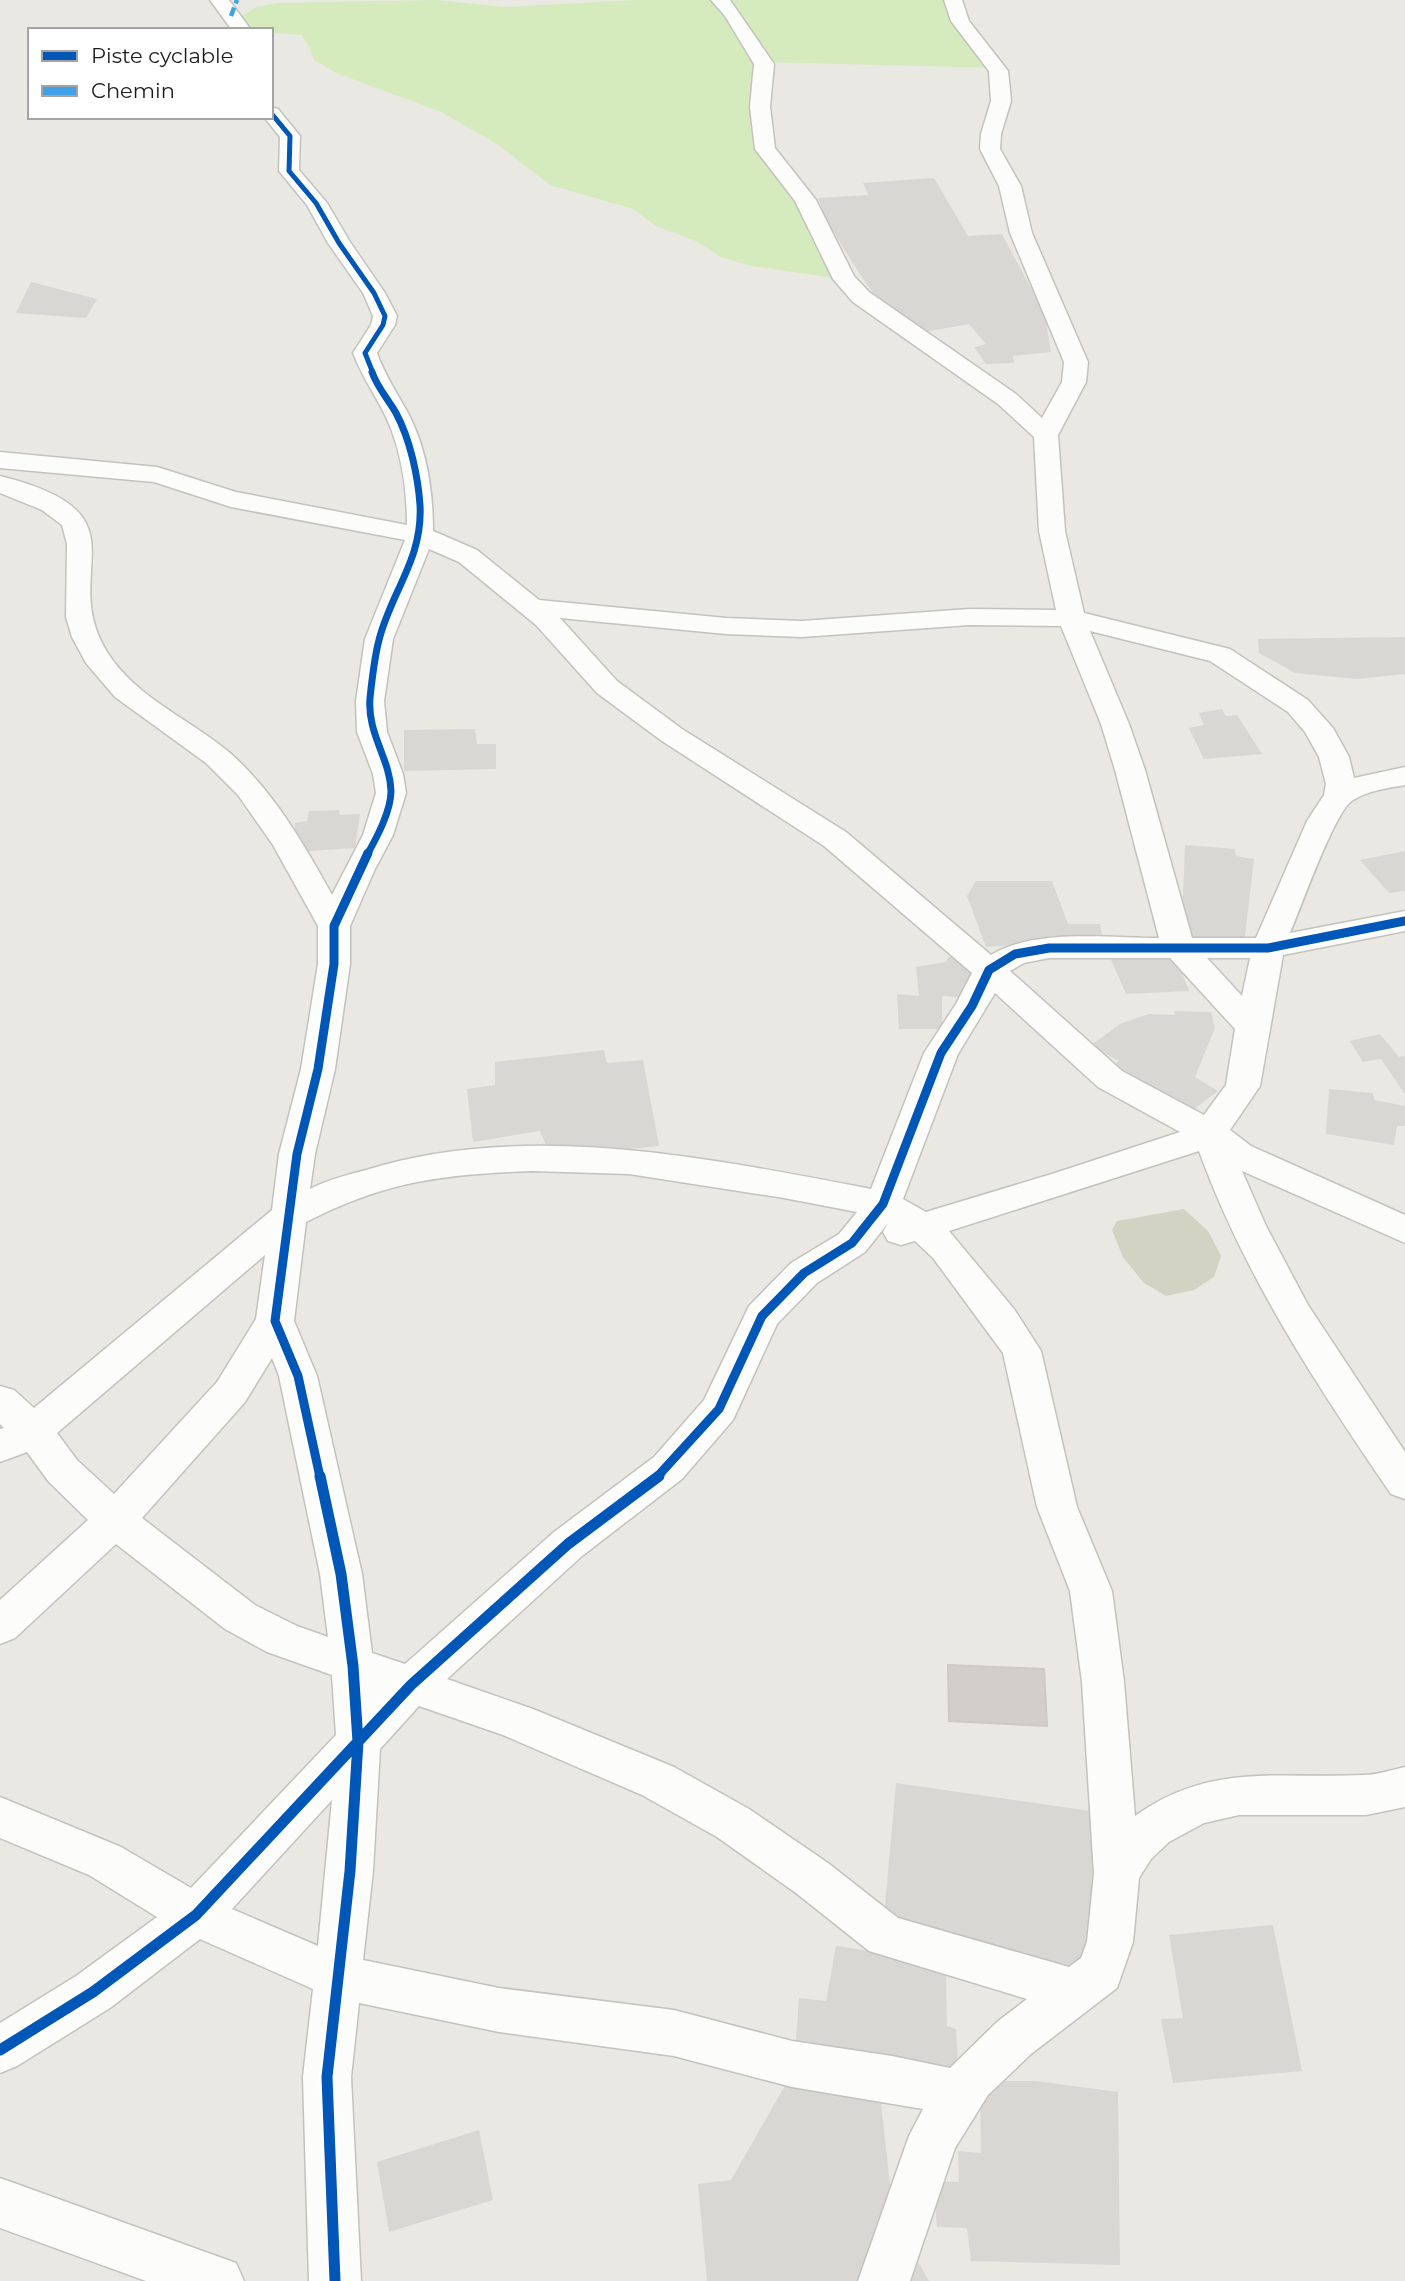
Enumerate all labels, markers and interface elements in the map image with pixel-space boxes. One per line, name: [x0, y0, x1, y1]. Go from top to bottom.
legend: [28, 28, 273, 119]
text: Piste cyclable: [91, 43, 233, 68]
text: Chemin: [91, 78, 175, 103]

